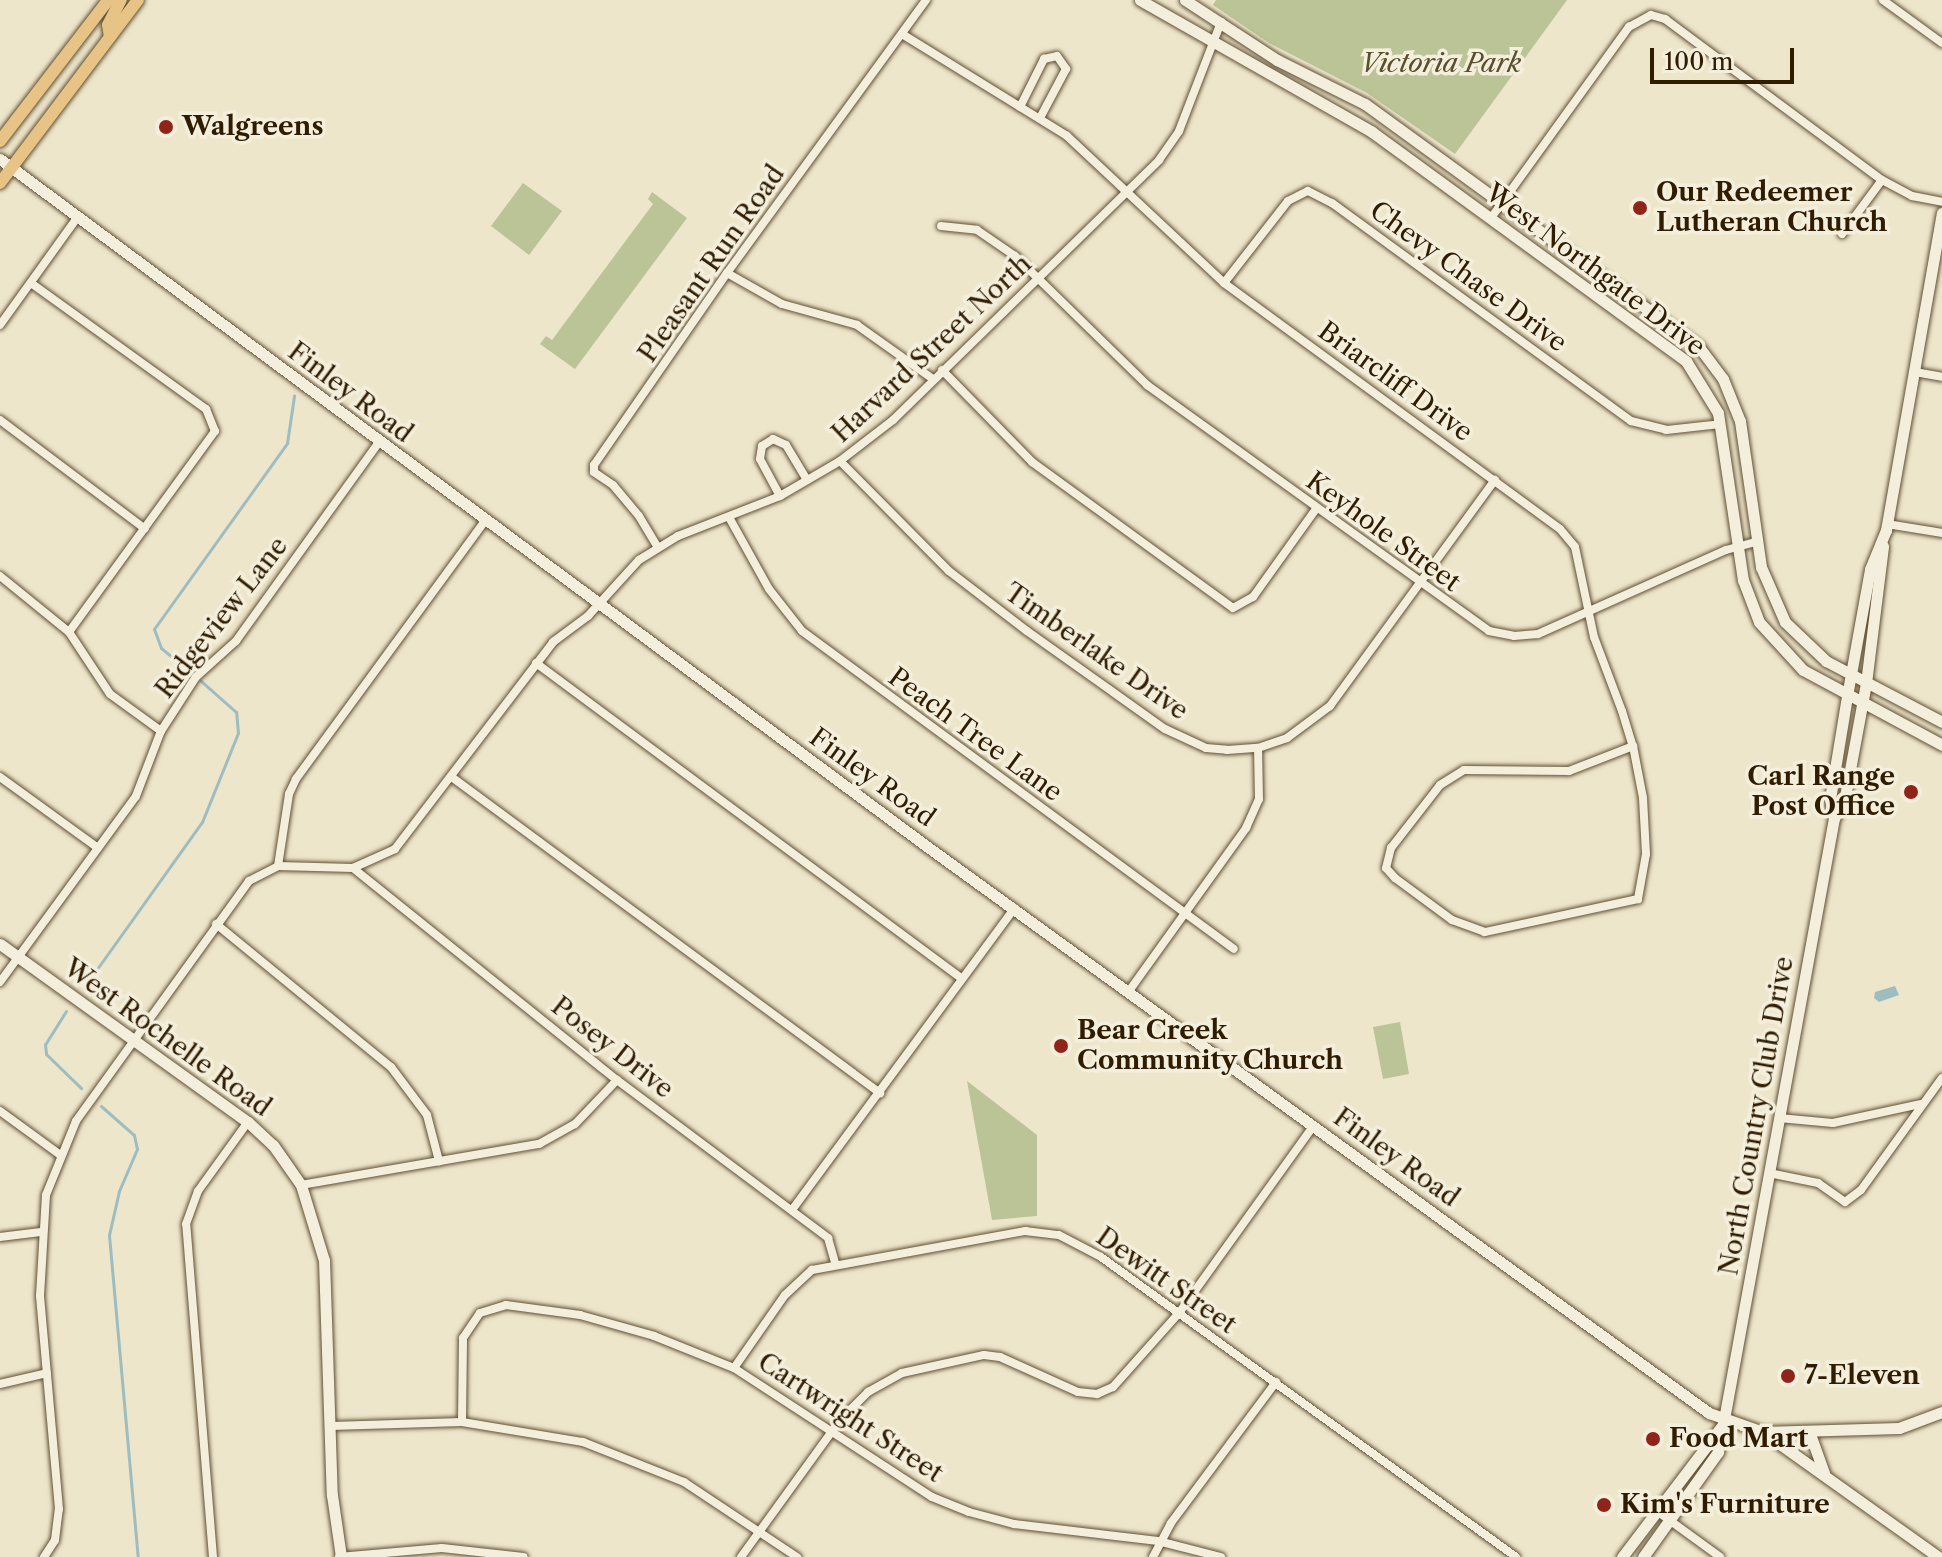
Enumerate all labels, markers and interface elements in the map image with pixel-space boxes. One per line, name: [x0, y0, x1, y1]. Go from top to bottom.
scale bar: [1654, 32, 1798, 82]
text: 100 m: [1664, 47, 1733, 76]
park label: Victoria Park: [1361, 48, 1521, 80]
place label: Walgreens: [182, 111, 323, 143]
marker: Walgreens: [157, 118, 175, 136]
street label: Pleasant Run Road: [632, 160, 792, 368]
street label: West Northgate Drive: [1479, 177, 1711, 363]
place label: Our Redeemer Lutheran Church: [1656, 177, 1887, 238]
street label: Chevy Chase Drive: [1363, 195, 1573, 359]
marker: Our Redeemer Lutheran Church: [1631, 199, 1649, 217]
street label: Harvard Street North: [826, 249, 1038, 449]
street label: Briarcliff Drive: [1312, 316, 1478, 448]
street label: Finley Road: [281, 336, 419, 450]
street label: Keyhole Street: [1300, 466, 1466, 598]
street label: Ridgeview Lane: [149, 531, 295, 705]
street label: Timberlake Drive: [998, 577, 1194, 727]
street label: Peach Tree Lane: [882, 661, 1068, 809]
street label: Finley Road: [803, 722, 941, 834]
place label: Carl Range Post Office: [1747, 761, 1895, 822]
marker: Carl Range Post Office: [1902, 783, 1920, 801]
street label: West Rochelle Road: [57, 952, 277, 1124]
street label: North Country Club Drive: [1714, 954, 1800, 1278]
street label: Posey Drive: [545, 991, 679, 1105]
place label: Bear Creek Community Church: [1077, 1015, 1344, 1076]
marker: Bear Creek Community Church: [1052, 1037, 1070, 1055]
street label: Finley Road: [1327, 1102, 1465, 1214]
street label: Dewitt Street: [1090, 1221, 1242, 1341]
street label: Cartwright Street: [752, 1347, 948, 1489]
place label: 7-Eleven: [1804, 1360, 1920, 1392]
marker: 7-Eleven: [1779, 1367, 1797, 1385]
place label: Food Mart: [1669, 1423, 1808, 1455]
marker: Food Mart: [1644, 1430, 1662, 1448]
place label: Kim's Furniture: [1620, 1489, 1830, 1521]
marker: Kim's Furniture: [1595, 1496, 1613, 1514]

